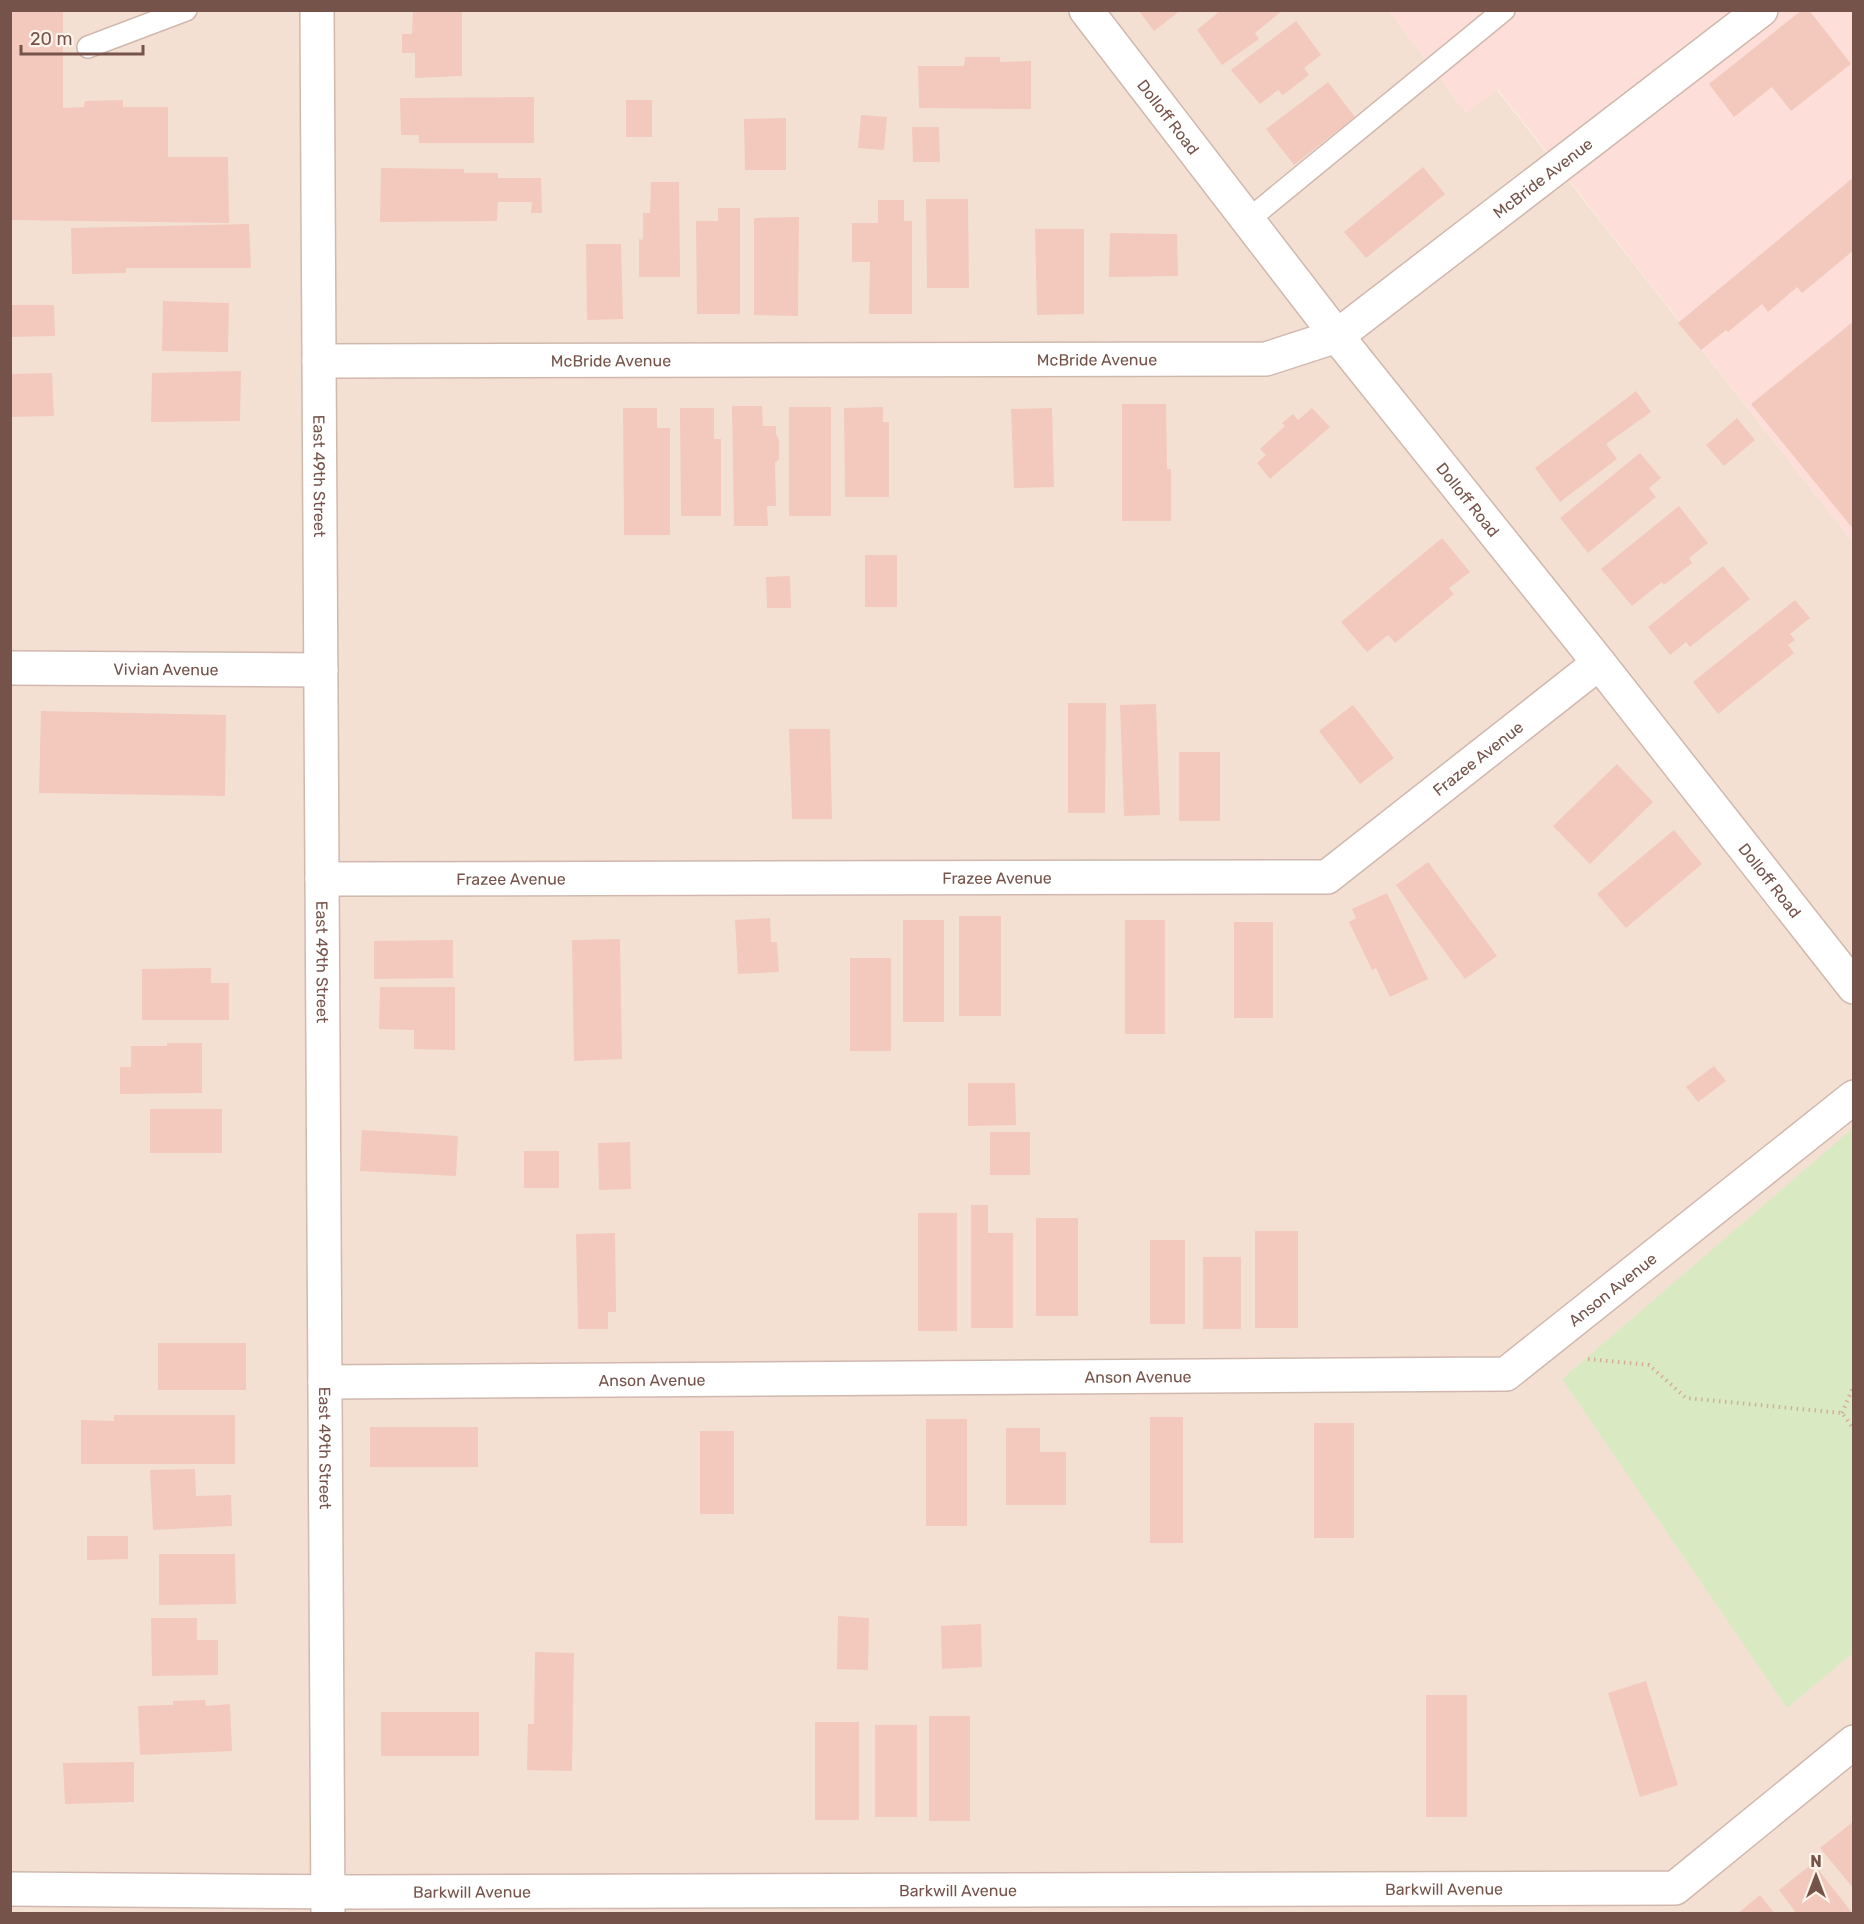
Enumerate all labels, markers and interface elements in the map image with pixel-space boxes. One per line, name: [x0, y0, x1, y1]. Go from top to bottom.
scale bar: [21, 18, 142, 56]
text: 20 m: [30, 28, 72, 50]
street label: Dolloff Road: [1133, 76, 1203, 159]
street label: McBride Avenue: [1489, 134, 1596, 223]
street label: McBride Avenue: [1037, 350, 1157, 369]
street label: McBride Avenue: [551, 351, 671, 371]
street label: East 49th Street: [309, 415, 329, 537]
street label: Dolloff Road: [1432, 459, 1503, 541]
street label: Vivian Avenue: [113, 660, 219, 679]
street label: Frazee Avenue: [1429, 717, 1527, 800]
street label: Dolloff Road: [1734, 840, 1805, 922]
street label: Frazee Avenue: [942, 869, 1052, 888]
street label: Frazee Avenue: [456, 870, 566, 889]
street label: East 49th Street: [312, 901, 332, 1023]
street label: Anson Avenue: [1565, 1249, 1661, 1330]
street label: Anson Avenue: [1084, 1367, 1192, 1387]
street label: Anson Avenue: [598, 1370, 706, 1390]
street label: East 49th Street: [315, 1387, 335, 1509]
north arrow: [1786, 1846, 1846, 1906]
text: N: [1810, 1852, 1822, 1871]
street label: Barkwill Avenue: [1385, 1880, 1503, 1899]
street label: Barkwill Avenue: [899, 1881, 1017, 1900]
street label: Barkwill Avenue: [413, 1882, 531, 1902]

